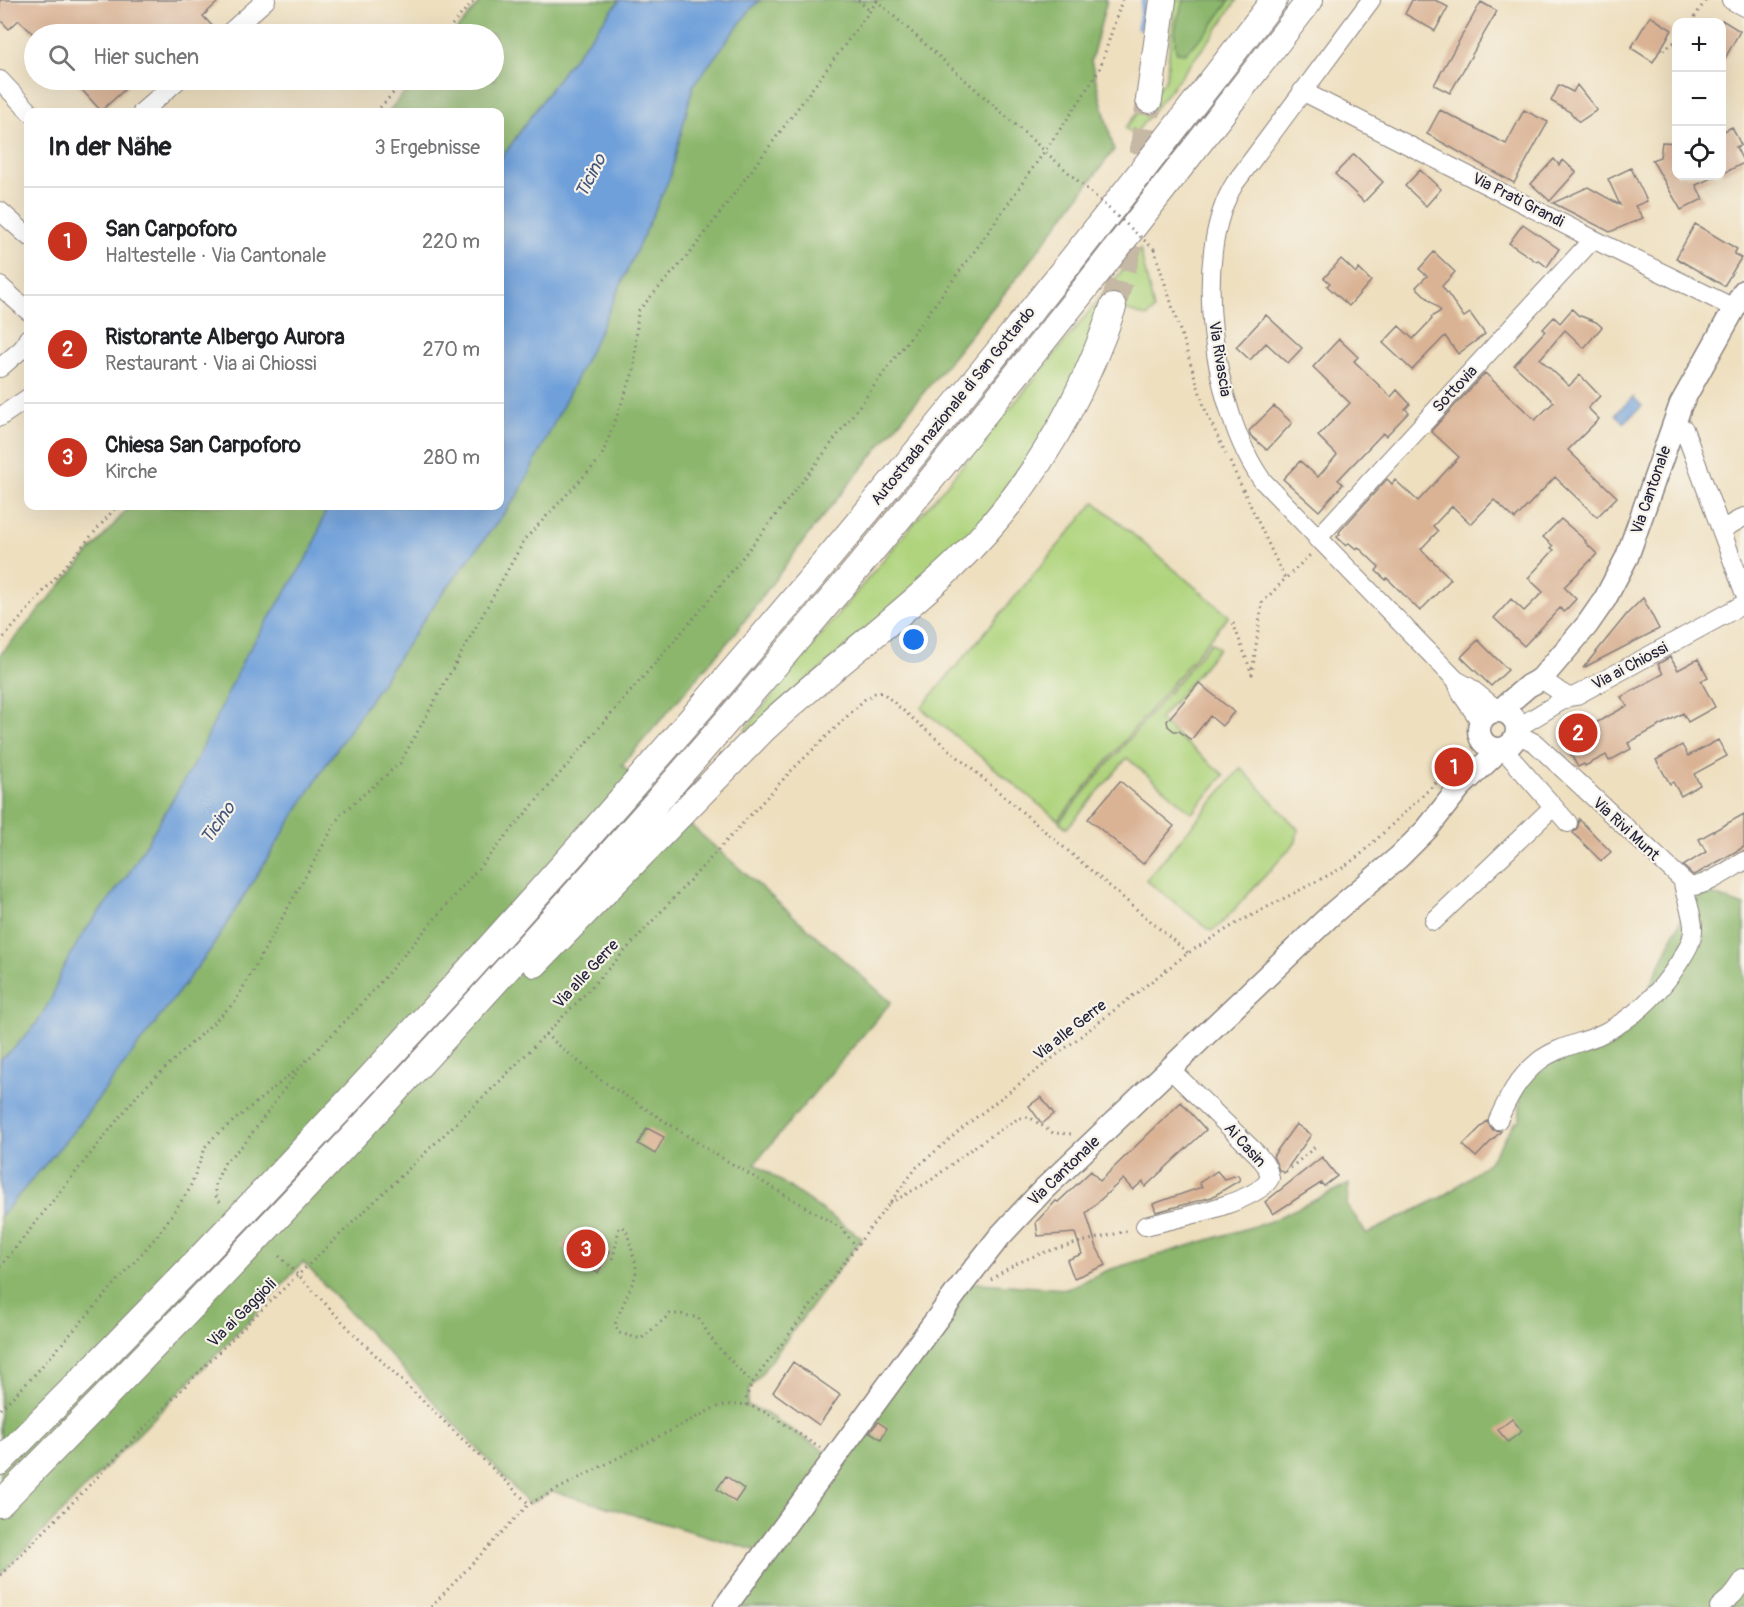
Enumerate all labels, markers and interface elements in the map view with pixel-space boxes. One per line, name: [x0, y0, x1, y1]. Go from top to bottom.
map controls: [1672, 18, 1726, 180]
button: +: [1672, 18, 1726, 72]
search box: [24, 24, 504, 90]
icon: search: [45, 41, 78, 74]
text: Hier suchen: [93, 43, 199, 71]
button: −: [1672, 72, 1726, 126]
button: locate: [1672, 126, 1726, 180]
text: In der Nähe: [48, 131, 171, 163]
text: 3 Ergebnisse: [375, 135, 480, 160]
water label: Ticino: [570, 149, 612, 202]
street label: Via Prati Grandi: [1469, 168, 1567, 232]
text: San Carpoforo: [105, 215, 237, 243]
text: 1: [64, 229, 71, 254]
text: 220 m: [422, 229, 480, 254]
text: Haltestelle · Via Cantonale: [105, 243, 326, 268]
street label: Autostrada nazionale di San Gottardo: [867, 302, 1040, 509]
street label: Via Rivascia: [1204, 320, 1236, 398]
text: Ristorante Albergo Aurora: [105, 323, 345, 351]
text: 2: [62, 337, 73, 362]
text: 270 m: [422, 337, 480, 362]
text: Restaurant · Via ai Chiossi: [105, 351, 317, 376]
street label: Sottovia: [1428, 361, 1482, 417]
text: Chiesa San Carpoforo: [105, 431, 301, 459]
street label: Via Cantonale: [1627, 443, 1675, 537]
text: 3: [62, 445, 73, 470]
text: 280 m: [423, 445, 480, 470]
text: Kirche: [105, 459, 157, 484]
your location: [899, 625, 928, 654]
street label: Via ai Chiossi: [1589, 638, 1672, 694]
pin: 2: [1558, 710, 1598, 756]
pin: 1: [1434, 744, 1474, 789]
street label: Via Rivi Munt: [1588, 793, 1664, 865]
water label: Ticino: [196, 797, 241, 848]
street label: Via alle Gerre: [549, 935, 623, 1013]
street label: Via alle Gerre: [1029, 995, 1111, 1065]
street label: Ai Casin: [1220, 1119, 1270, 1171]
street label: Via Cantonale: [1024, 1132, 1104, 1210]
pin: 3: [566, 1226, 606, 1272]
street label: Via ai Gaggioli: [203, 1274, 281, 1352]

